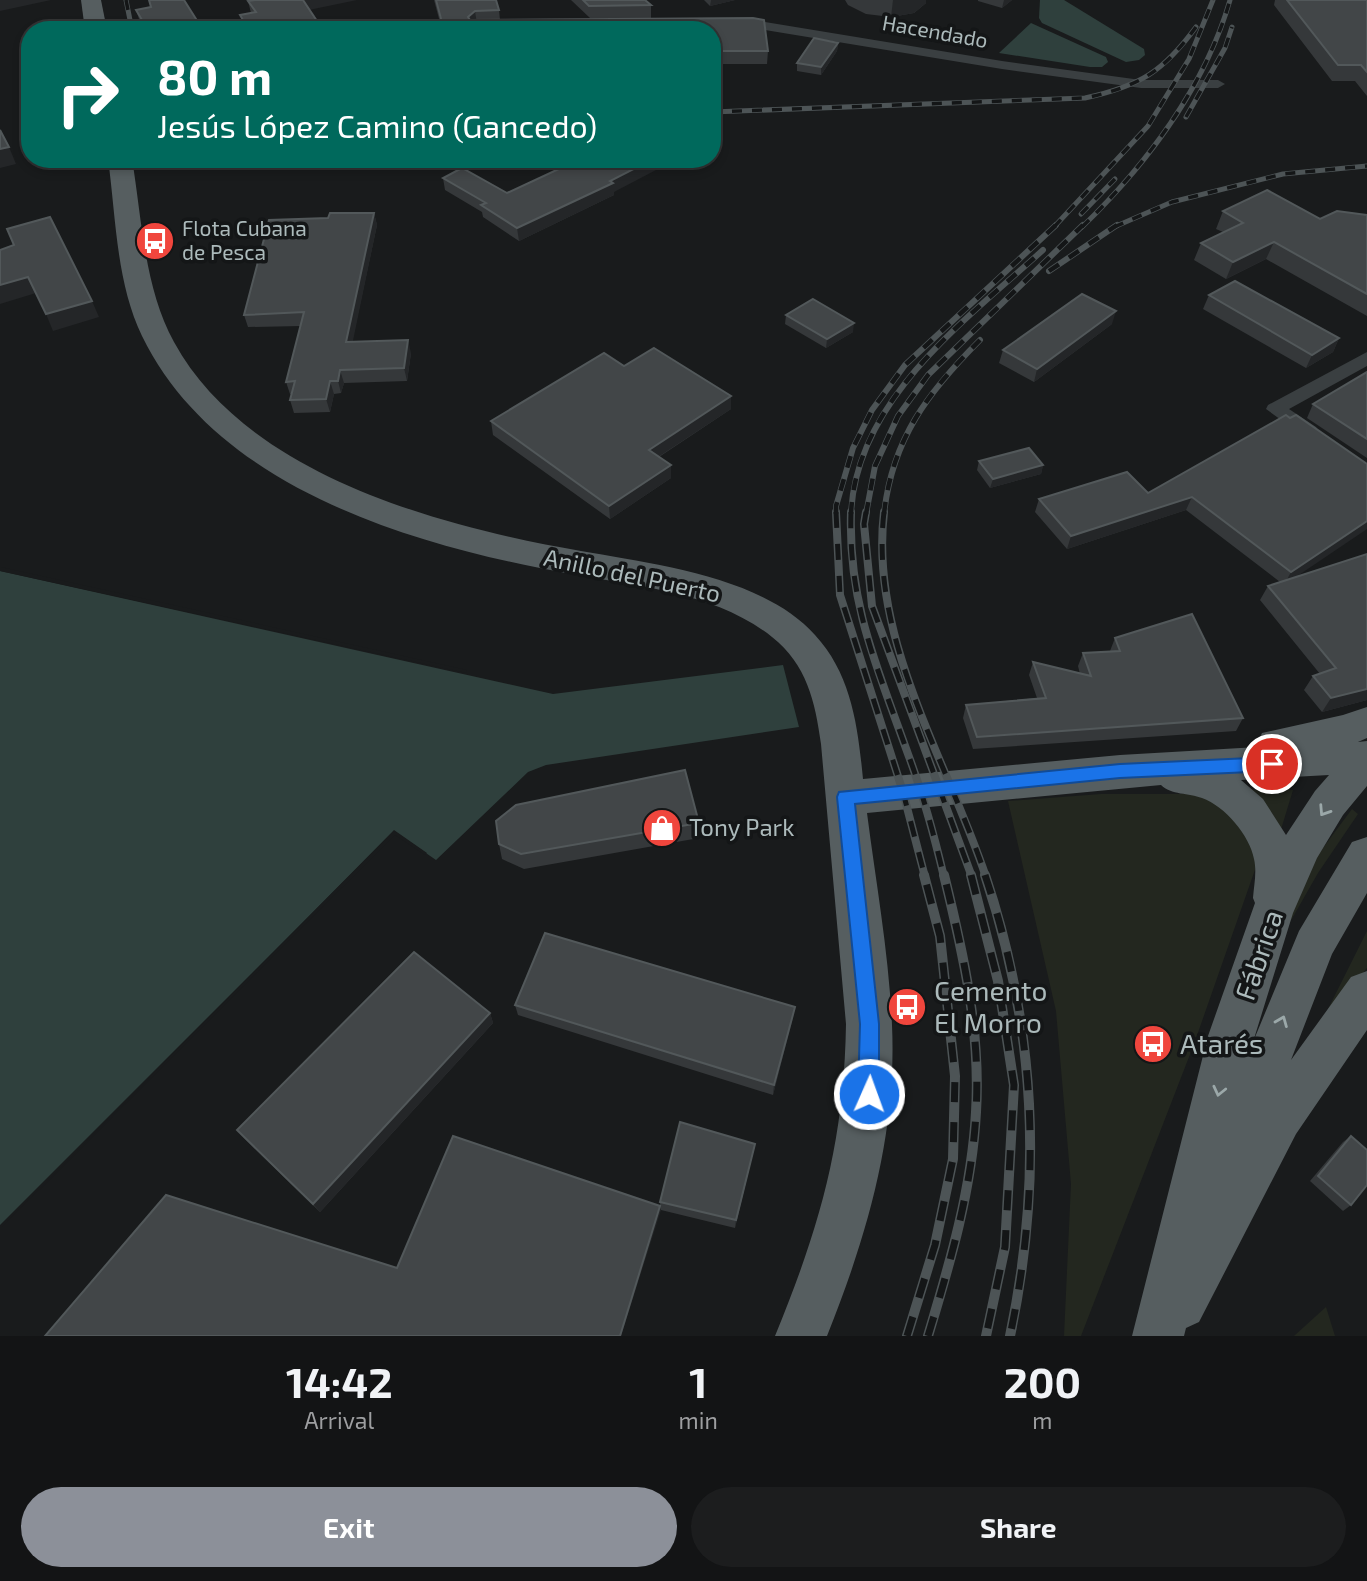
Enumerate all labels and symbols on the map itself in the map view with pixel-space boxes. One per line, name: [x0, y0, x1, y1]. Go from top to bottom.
street label: Hacendado: [881, 9, 990, 52]
place label: Flota Cubana de Pesca: [182, 215, 307, 264]
bus stop icon: Flota Cubana de Pesca: [134, 220, 176, 262]
street label: Anillo del Puerto: [541, 542, 723, 607]
pin: [1242, 734, 1302, 794]
one-way arrow: [1319, 803, 1332, 816]
shop icon: Tony Park: [641, 807, 683, 849]
place label: Tony Park: [689, 812, 794, 841]
street label: Fábrica: [1227, 905, 1289, 1004]
place label: Cemento El Morro: [934, 973, 1047, 1039]
bus stop icon: Cemento El Morro: [886, 986, 928, 1028]
one-way arrow: [1274, 1016, 1288, 1028]
bus stop icon: Atarés: [1132, 1023, 1174, 1065]
place label: Atarés: [1180, 1026, 1263, 1060]
position arrow: [832, 1057, 906, 1131]
one-way arrow: [1213, 1085, 1227, 1097]

